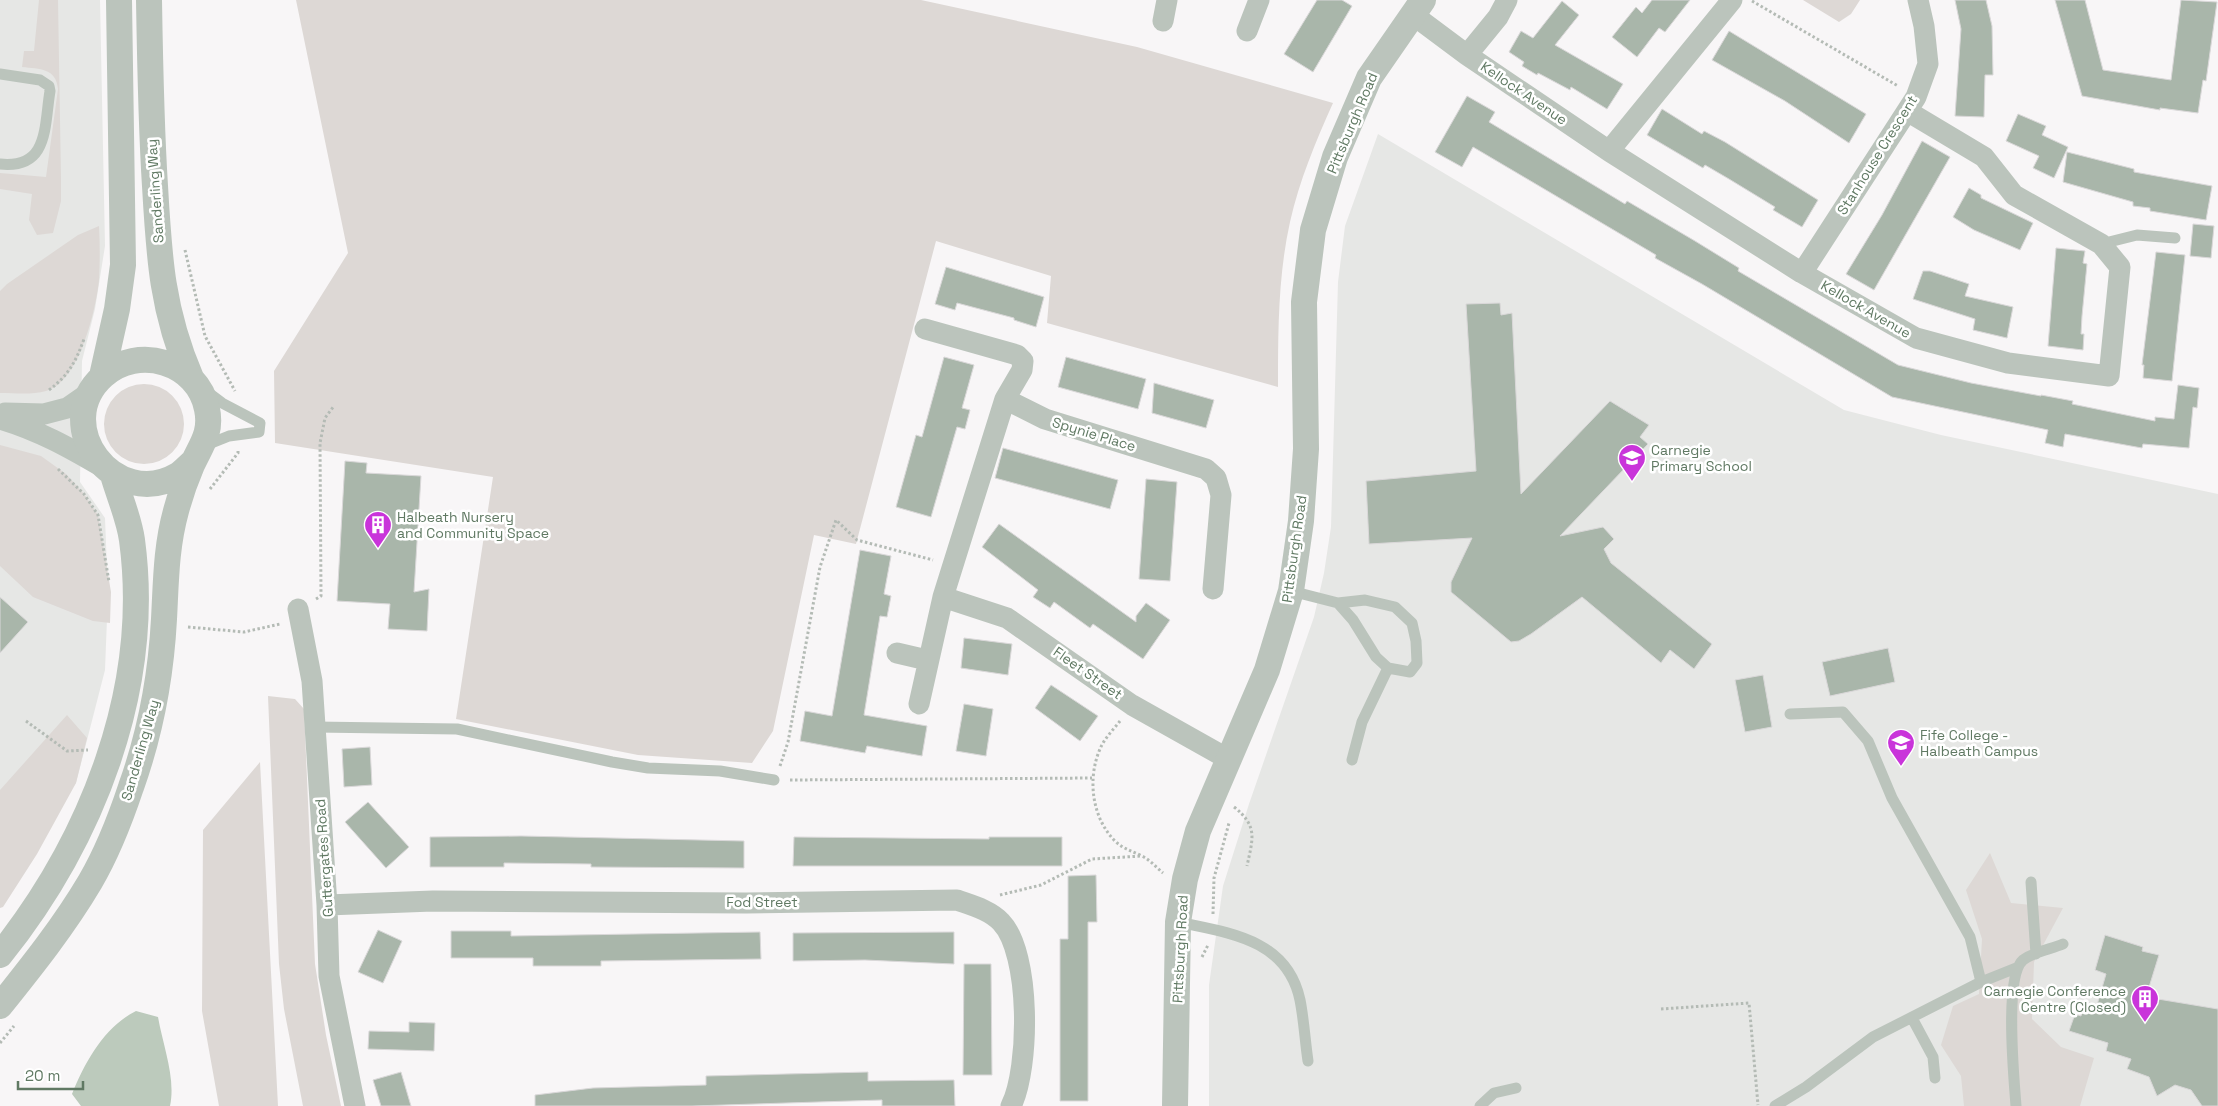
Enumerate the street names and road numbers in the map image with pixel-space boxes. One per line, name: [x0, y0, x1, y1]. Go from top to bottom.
street label: Kellock Avenue: [1477, 57, 1571, 129]
street label: Pittsburgh Road: [1323, 70, 1381, 176]
street label: Stanhouse Crescent: [1833, 92, 1921, 218]
street label: Sanderling Way: [142, 138, 168, 244]
street label: Kellock Avenue: [1818, 276, 1914, 342]
street label: Spynie Place: [1050, 413, 1138, 455]
street label: Pittsburgh Road: [1278, 494, 1310, 604]
street label: Fleet Street: [1050, 643, 1126, 703]
street label: Sanderling Way: [117, 697, 163, 803]
street label: Guttergates Road: [311, 798, 337, 918]
street label: Fod Street: [726, 893, 798, 911]
street label: Pittsburgh Road: [1168, 894, 1192, 1004]

